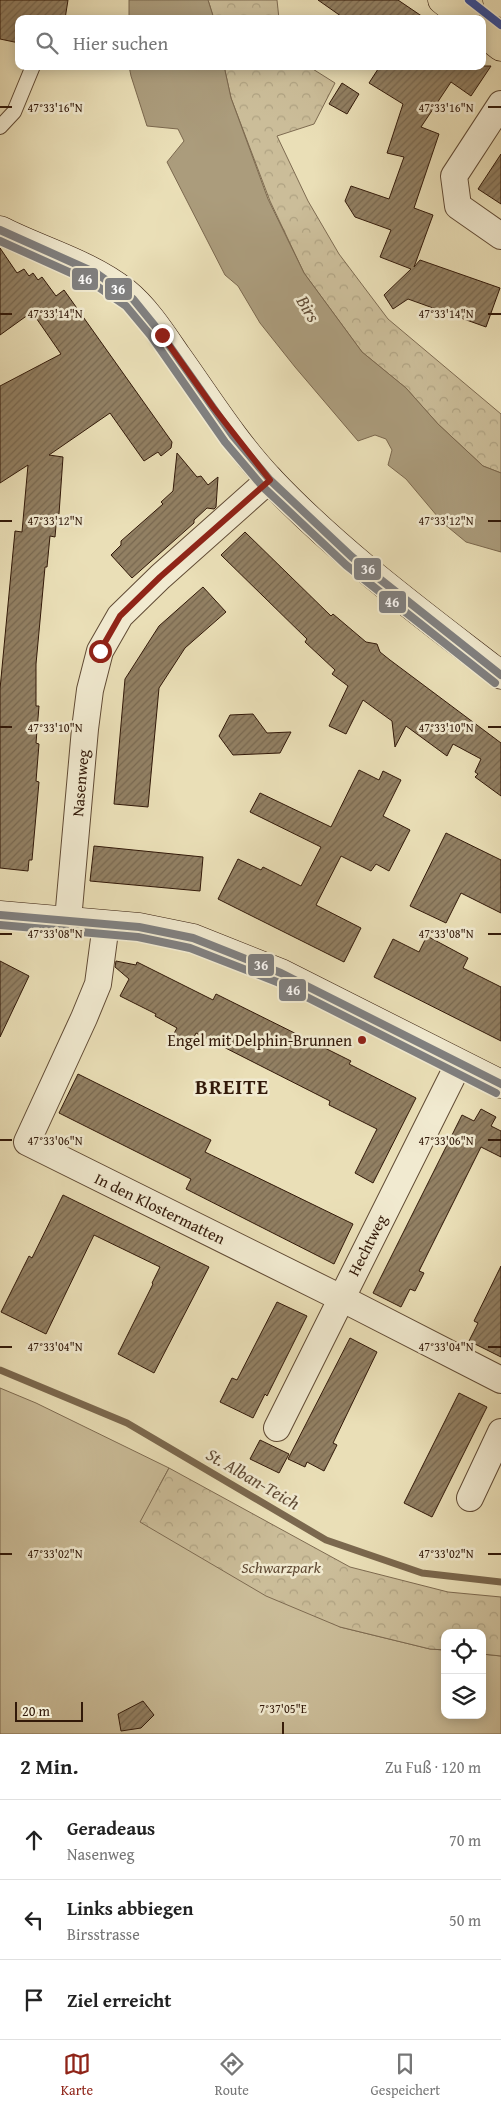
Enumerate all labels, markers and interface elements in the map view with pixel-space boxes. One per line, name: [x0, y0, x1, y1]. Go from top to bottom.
search box: [15, 15, 486, 70]
icon: search: [33, 29, 61, 57]
text: Hier suchen: [73, 29, 168, 57]
text: 47°33'16"N: [27, 99, 83, 116]
text: 47°33'16"N: [418, 99, 474, 116]
line badge: 46: [71, 267, 99, 291]
text: 46: [78, 269, 92, 289]
line badge: 36: [104, 277, 133, 301]
text: 36: [111, 279, 125, 299]
water label: Birs: [289, 289, 327, 328]
text: 47°33'14"N: [27, 305, 83, 322]
text: 47°33'14"N: [418, 305, 474, 322]
route end: [151, 324, 174, 347]
text: 47°33'12"N: [27, 512, 83, 529]
text: 47°33'12"N: [418, 512, 474, 529]
line badge: 36: [353, 557, 382, 581]
text: 36: [361, 559, 375, 579]
line badge: 46: [378, 590, 407, 614]
text: 46: [385, 592, 399, 612]
route start: [89, 640, 112, 663]
text: 47°33'10"N: [27, 719, 83, 736]
text: 47°33'10"N: [418, 719, 474, 736]
street label: Nasenweg: [65, 748, 95, 818]
text: 47°33'08"N: [27, 925, 83, 942]
text: 47°33'08"N: [418, 925, 474, 942]
line badge: 36: [247, 953, 275, 977]
text: 36: [254, 955, 268, 975]
line badge: 46: [278, 978, 307, 1002]
text: 46: [286, 980, 300, 1000]
place label: Engel mit Delphin-Brunnen: [168, 1028, 352, 1052]
marker: Engel mit Delphin-Brunnen: [356, 1034, 368, 1046]
district label: BREITE: [195, 1071, 269, 1102]
text: 47°33'06"N: [27, 1132, 83, 1149]
text: 47°33'06"N: [418, 1132, 474, 1149]
street label: In den Klostermatten: [91, 1166, 229, 1250]
street label: Hechtweg: [341, 1210, 393, 1280]
text: 47°33'04"N: [27, 1338, 83, 1355]
text: 47°33'04"N: [418, 1338, 474, 1355]
water label: St. Alban-Teich: [201, 1441, 305, 1516]
text: 47°33'02"N: [27, 1545, 83, 1562]
text: 47°33'02"N: [418, 1545, 474, 1562]
park label: Schwarzpark: [241, 1555, 321, 1579]
map controls: [441, 1629, 486, 1719]
button: locate: [441, 1629, 486, 1674]
button: layers: [441, 1674, 486, 1719]
scale bar: [15, 1699, 82, 1722]
text: 7°37'05"E: [259, 1700, 307, 1717]
text: 20 m: [22, 1701, 50, 1721]
text: 2 Min.: [20, 1751, 78, 1782]
text: Zu Fuß · 120 m: [385, 1755, 481, 1779]
text: Geradeaus: [67, 1814, 155, 1842]
icon: ahead: [20, 1826, 48, 1854]
text: 70 m: [449, 1828, 481, 1852]
text: Nasenweg: [67, 1842, 134, 1866]
text: Links abbiegen: [67, 1894, 193, 1922]
icon: left: [20, 1906, 48, 1934]
text: 50 m: [449, 1908, 481, 1932]
text: Birsstrasse: [67, 1922, 140, 1946]
icon: arrive: [20, 1986, 48, 2014]
text: Ziel erreicht: [67, 1986, 171, 2014]
tab: Karte: [61, 2050, 93, 2100]
tab: Route: [215, 2050, 249, 2100]
tab: Gespeichert: [371, 2050, 440, 2100]

